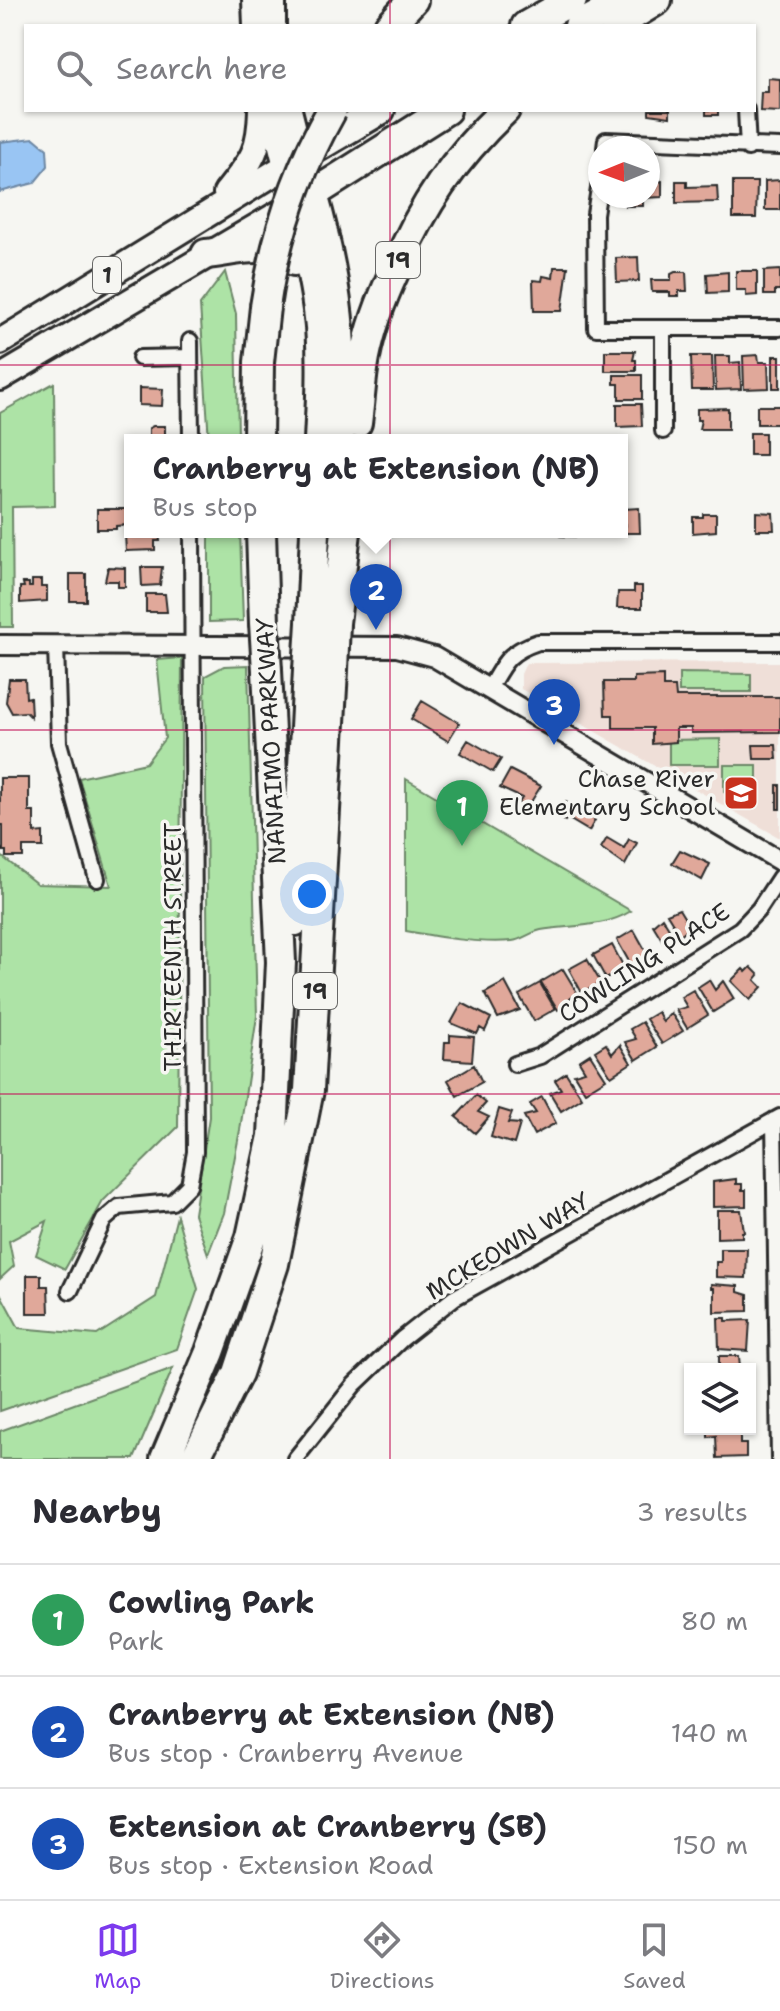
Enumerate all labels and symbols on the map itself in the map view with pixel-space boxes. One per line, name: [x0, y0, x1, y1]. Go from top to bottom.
north arrow: [588, 136, 660, 208]
road number: 19: [376, 242, 420, 278]
road number: 1: [93, 257, 121, 293]
pin: 2: [350, 564, 402, 630]
street label: NANAIMO PARKWAY: [249, 616, 293, 865]
pin: 3: [528, 679, 580, 745]
place label: Chase River Elementary School: [499, 763, 716, 823]
school or university icon: Chase River Elementary School: [722, 774, 760, 812]
pin: 1: [436, 780, 488, 846]
street label: THIRTEENTH STREET: [157, 822, 189, 1072]
your location: [292, 874, 332, 914]
street label: COWLING PLACE: [552, 896, 736, 1030]
road number: 19: [293, 973, 337, 1009]
street label: MCKEOWN WAY: [420, 1184, 596, 1308]

